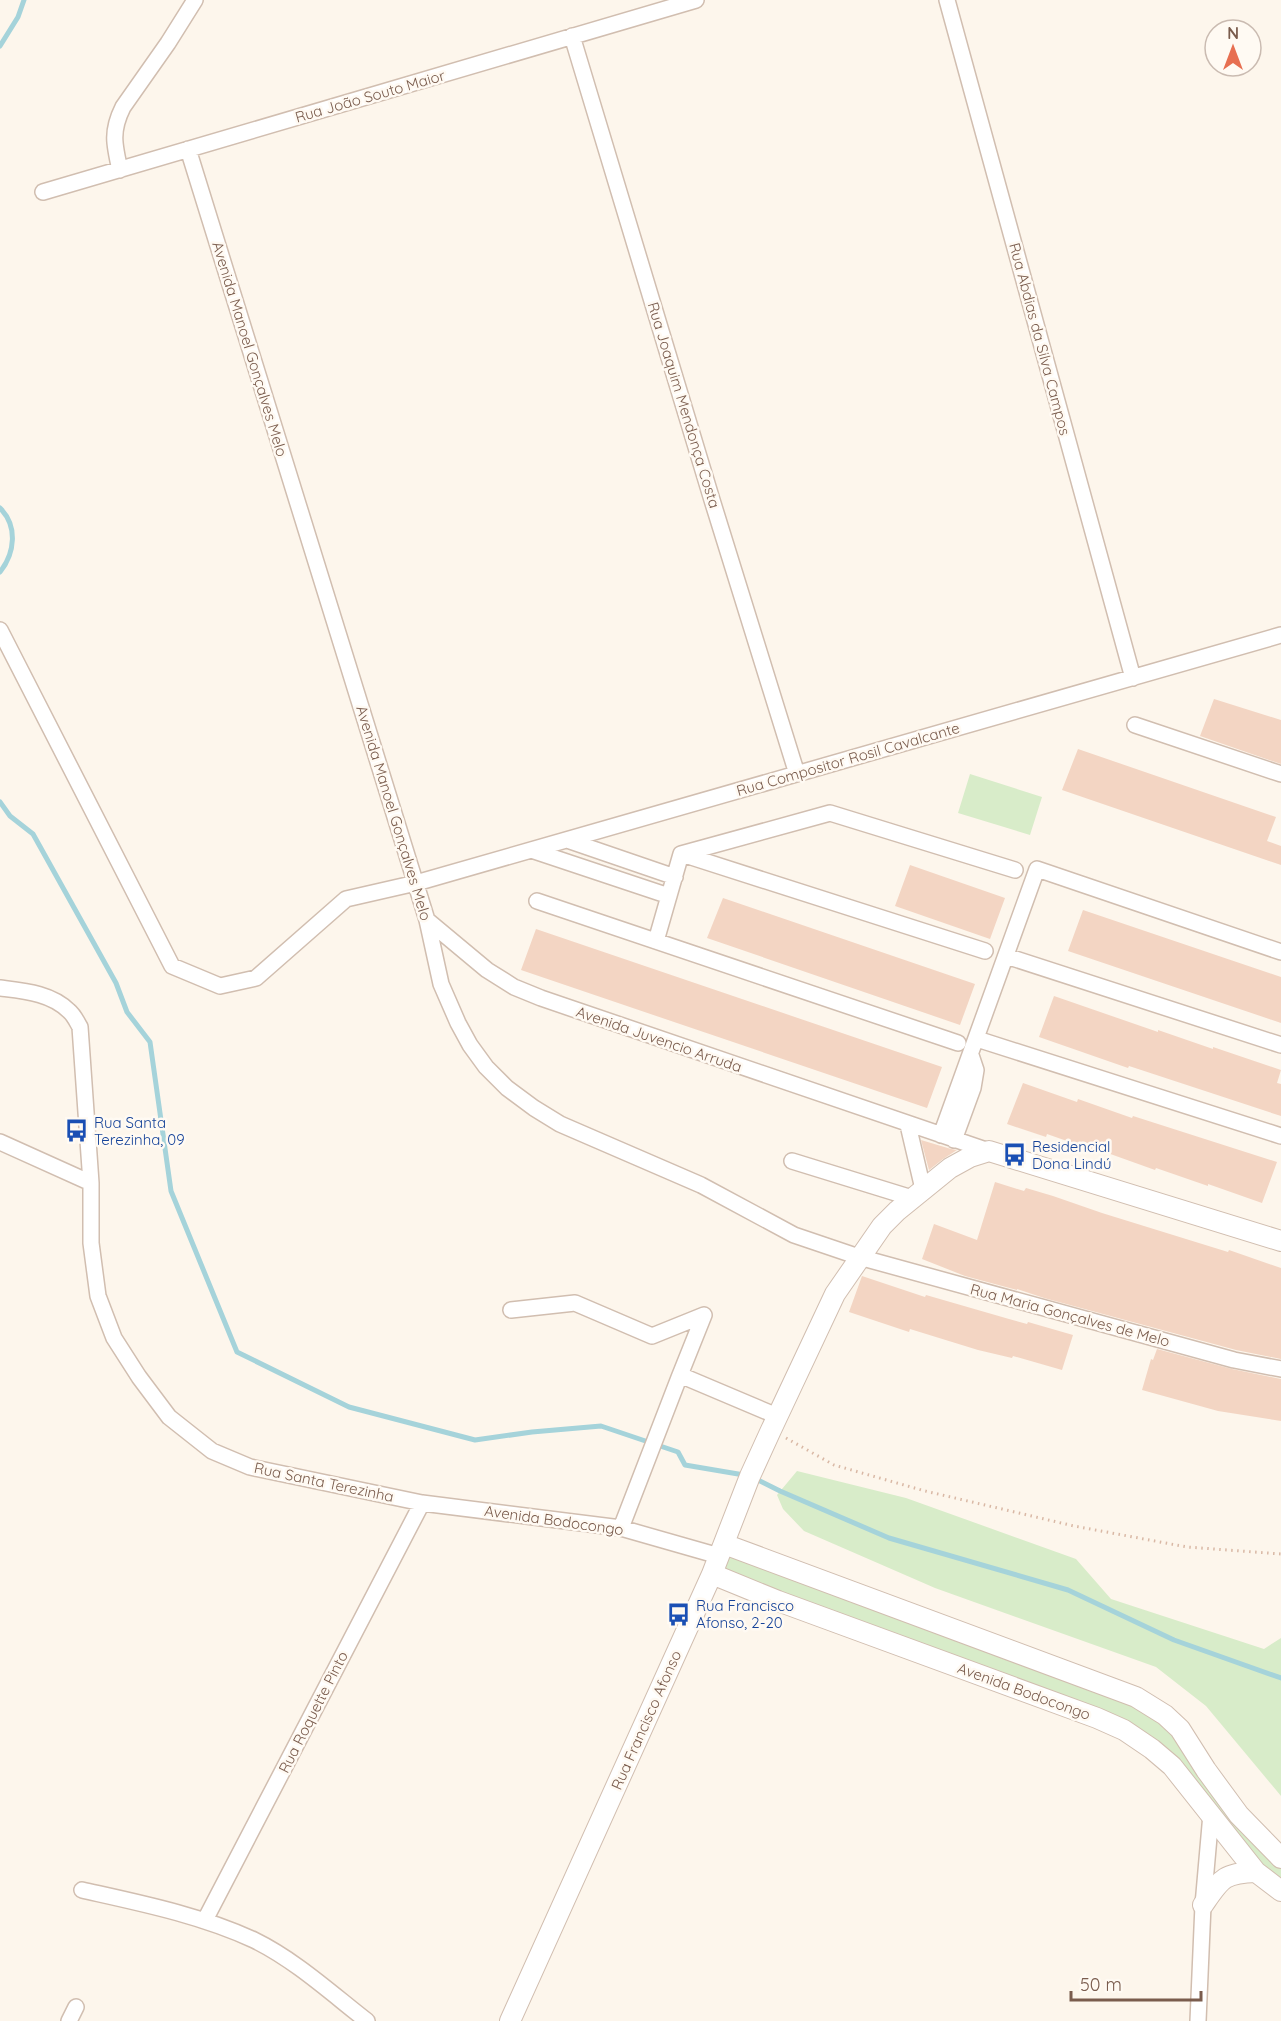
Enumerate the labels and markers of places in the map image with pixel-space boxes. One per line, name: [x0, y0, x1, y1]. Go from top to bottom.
place label: Rua Santa Terezinha, 09: [94, 1113, 185, 1149]
bus stop icon: Rua Santa Terezinha, 09: [63, 1118, 89, 1144]
place label: Residencial Dona Lindú: [1032, 1137, 1112, 1173]
bus stop icon: Residencial Dona Lindú: [1001, 1142, 1027, 1168]
place label: Rua Francisco Afonso, 2-20: [696, 1596, 794, 1632]
bus stop icon: Rua Francisco Afonso, 2-20: [665, 1601, 691, 1627]

